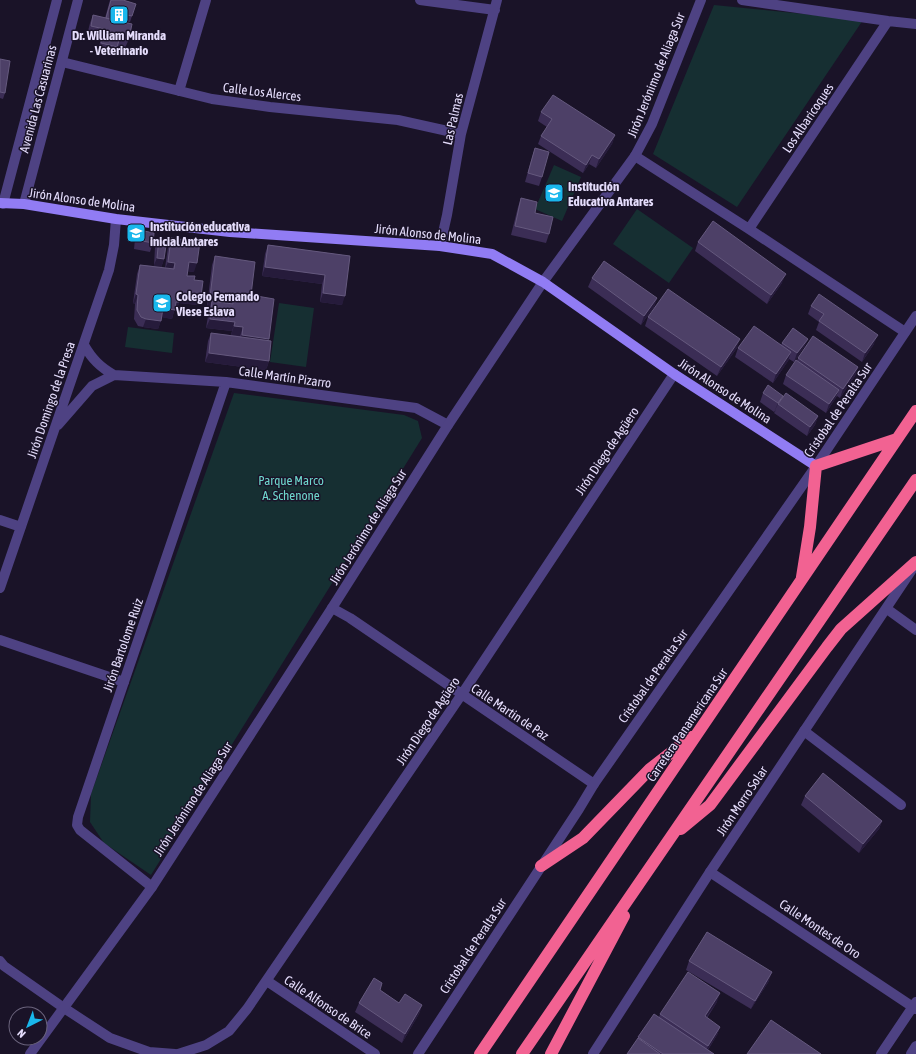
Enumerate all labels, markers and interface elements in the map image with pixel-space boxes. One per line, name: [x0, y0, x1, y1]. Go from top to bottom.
building icon: Dr. William Miranda - Veterinario: [108, 4, 130, 26]
street label: Jirón Jerónimo de Aliaga Sur: [624, 10, 688, 140]
place label: Dr. William Miranda - Veterinario: [72, 28, 166, 58]
street label: Avenida Las Casuarinas: [16, 43, 60, 154]
street label: Calle Los Alerces: [222, 80, 302, 104]
street label: Los Albaricoques: [779, 80, 837, 155]
street label: Las Palmas: [440, 91, 466, 147]
place label: Institución Educativa Antares: [568, 179, 654, 209]
school or university icon: Institución Educativa Antares: [543, 182, 565, 204]
street label: Jirón Alonso de Molina: [28, 185, 136, 215]
place label: Institución educativa inicial Antares: [150, 219, 250, 249]
street label: Jirón Alonso de Molina: [374, 221, 482, 247]
school or university icon: Institución educativa inicial Antares: [125, 222, 147, 244]
place label: Colegio Fernando Viese Eslava: [175, 289, 259, 319]
school or university icon: Colegio Fernando Viese Eslava: [151, 292, 173, 314]
street label: Jirón Domingo de la Presa: [24, 340, 78, 460]
street label: Jirón Alonso de Molina: [676, 356, 774, 426]
street label: Cristobal de Peralta Sur: [801, 360, 875, 460]
street label: Calle Martín Pizarro: [238, 363, 332, 391]
street label: Jirón Diego de Agüero: [572, 404, 642, 498]
street label: Jirón Jerónimo de Aliaga Sur: [326, 466, 410, 587]
park label: Parque Marco A. Schenone: [258, 473, 324, 503]
street label: Jirón Bartolome Ruiz: [100, 596, 146, 694]
street label: Cristobal de Peralta Sur: [615, 626, 691, 726]
street label: Carretera Panamericana Sur: [643, 665, 731, 785]
street label: Jirón Diego de Agüero: [393, 674, 463, 768]
street label: Calle Martin de Paz: [468, 681, 552, 744]
street label: Jirón Jerónimo de Aliaga Sur: [150, 739, 236, 859]
street label: Jirón Morro Solar: [713, 763, 771, 839]
street label: Cristobal de Peralta Sur: [437, 895, 510, 996]
street label: Calle Montes de Oro: [777, 896, 863, 962]
street label: Calle Alfonso de Brice: [281, 972, 375, 1042]
north arrow: [8, 1006, 48, 1046]
text: N: [15, 1027, 28, 1040]

